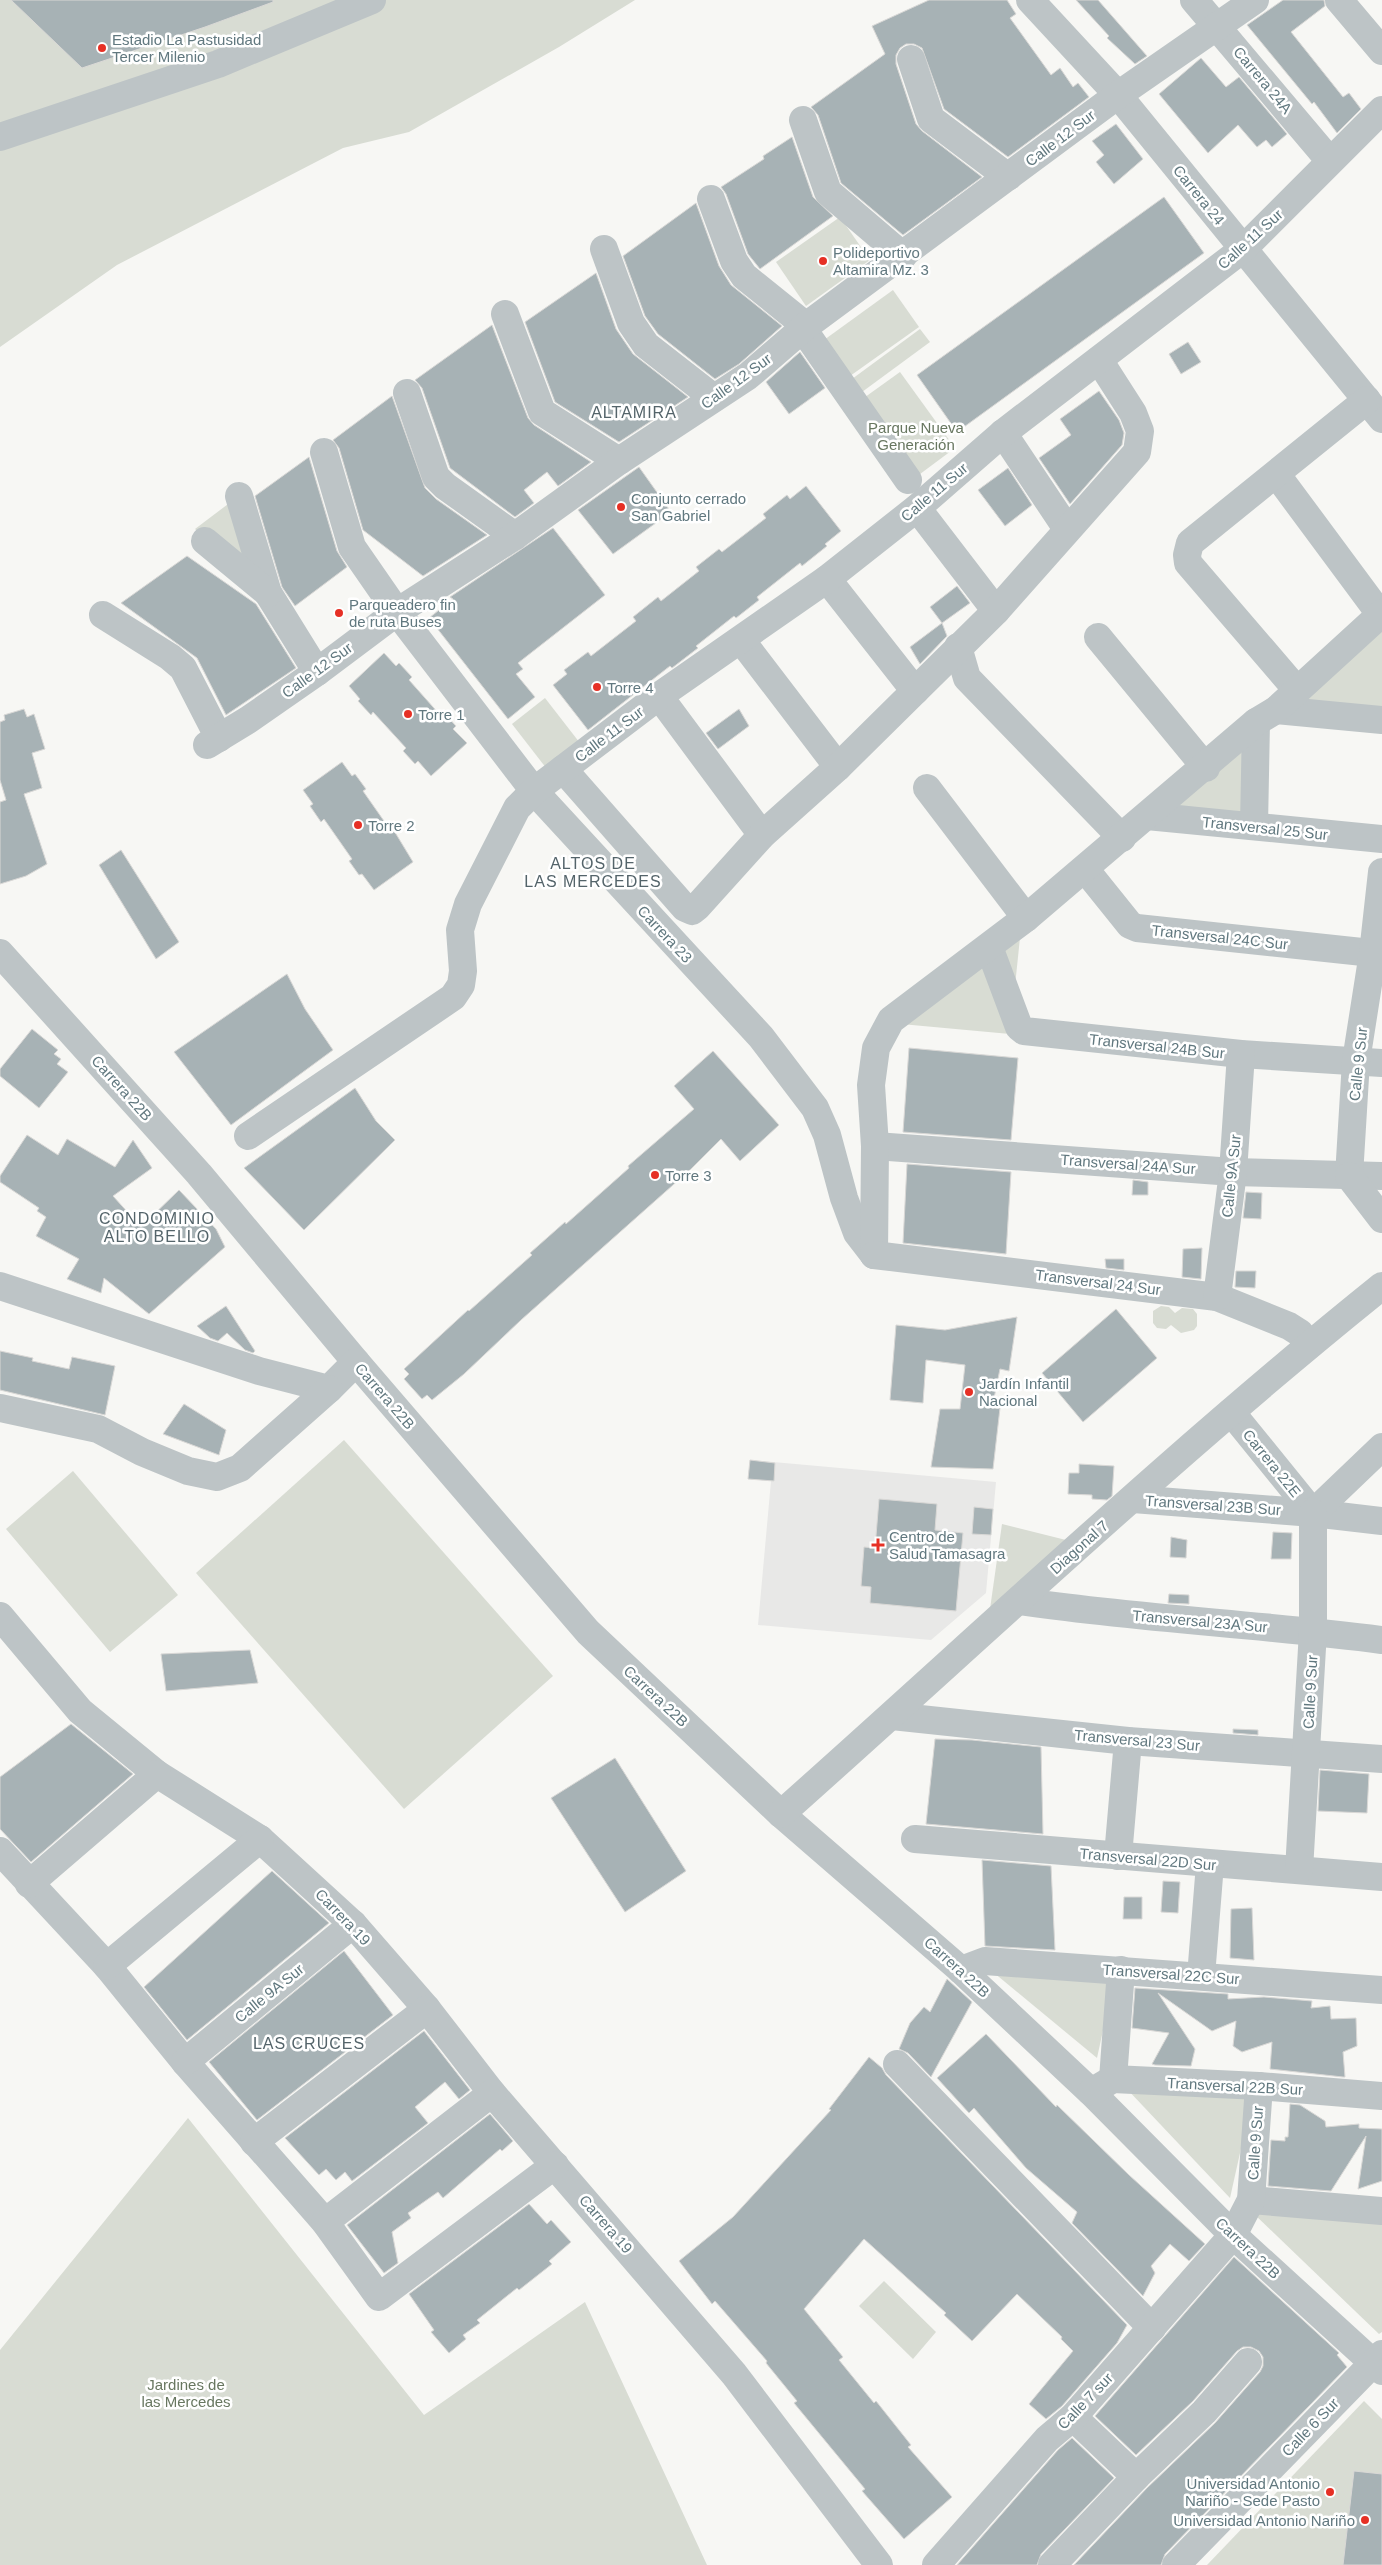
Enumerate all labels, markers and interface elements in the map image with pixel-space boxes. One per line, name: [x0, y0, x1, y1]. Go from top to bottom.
place label: Estadio La Pastusidad Tercer Milenio: [112, 31, 261, 65]
marker: Estadio La Pastusidad Tercer Milenio: [96, 42, 108, 54]
street label: Carrera 24A: [1230, 43, 1296, 117]
street label: Calle 12 Sur: [1022, 106, 1098, 170]
street label: Carrera 24: [1170, 162, 1228, 228]
street label: Calle 11 Sur: [1214, 205, 1286, 273]
place label: Polideportivo Altamira Mz. 3: [833, 244, 929, 278]
marker: Polideportivo Altamira Mz. 3: [817, 255, 829, 267]
street label: Calle 12 Sur: [698, 350, 774, 412]
district label: ALTAMIRA: [591, 404, 677, 421]
park label: Parque Nueva Generación: [868, 419, 965, 453]
street label: Calle 11 Sur: [897, 459, 971, 525]
place label: Conjunto cerrado San Gabriel: [631, 490, 746, 524]
marker: Conjunto cerrado San Gabriel: [615, 501, 627, 513]
place label: Parqueadero fin de ruta Buses: [349, 596, 456, 630]
marker: Parqueadero fin de ruta Buses: [333, 607, 345, 619]
street label: Calle 12 Sur: [279, 639, 355, 701]
place label: Torre 4: [607, 679, 654, 696]
marker: Torre 4: [591, 681, 603, 693]
street label: Calle 11 Sur: [571, 703, 647, 765]
place label: Torre 1: [418, 706, 465, 723]
marker: Torre 1: [402, 708, 414, 720]
street label: Transversal 25 Sur: [1201, 813, 1329, 843]
place label: Torre 2: [368, 817, 415, 834]
marker: Torre 2: [352, 819, 364, 831]
district label: ALTOS DE LAS MERCEDES: [524, 855, 662, 890]
street label: Carrera 23: [634, 902, 696, 966]
street label: Transversal 24C Sur: [1151, 921, 1289, 953]
street label: Calle 9 Sur: [1346, 1026, 1370, 1102]
street label: Transversal 24B Sur: [1088, 1030, 1226, 1062]
street label: Carrera 22B: [88, 1052, 156, 1124]
street label: Calle 9A Sur: [1218, 1134, 1244, 1218]
street label: Transversal 24A Sur: [1060, 1151, 1196, 1177]
place label: Torre 3: [665, 1167, 712, 1184]
marker: Torre 3: [649, 1169, 661, 1181]
district label: CONDOMINIO ALTO BELLO: [99, 1210, 215, 1245]
street label: Transversal 24 Sur: [1034, 1266, 1162, 1298]
street label: Carrera 22B: [352, 1360, 418, 1432]
place label: Jardín Infantil Nacional: [979, 1375, 1069, 1409]
marker: Jardín Infantil Nacional: [963, 1386, 975, 1398]
street label: Carrera 22E: [1240, 1426, 1304, 1500]
street label: Transversal 23B Sur: [1144, 1492, 1282, 1518]
street label: Diagonal 7: [1047, 1517, 1111, 1577]
place label: Centro de Salud Tamasagra: [889, 1528, 1006, 1562]
marker: Centro de Salud Tamasagra: [871, 1538, 885, 1552]
street label: Transversal 23A Sur: [1132, 1607, 1268, 1635]
street label: Calle 9 Sur: [1300, 1655, 1320, 1729]
street label: Carrera 22B: [620, 1662, 692, 1730]
street label: Transversal 23 Sur: [1073, 1726, 1201, 1754]
street label: Transversal 22D Sur: [1079, 1845, 1217, 1873]
street label: Carrera 19: [312, 1885, 374, 1949]
street label: Carrera 22B: [921, 1933, 993, 2001]
street label: Calle 9A Sur: [231, 1960, 307, 2026]
street label: Transversal 22C Sur: [1102, 1961, 1240, 1987]
district label: LAS CRUCES: [253, 2035, 365, 2052]
street label: Transversal 22B Sur: [1167, 2074, 1303, 2098]
street label: Calle 9 Sur: [1244, 2105, 1266, 2181]
street label: Carrera 19: [576, 2191, 636, 2257]
street label: Carrera 22B: [1212, 2214, 1284, 2282]
street label: Calle 7 sur: [1054, 2369, 1116, 2433]
park label: Jardines de las Mercedes: [141, 2376, 231, 2410]
street label: Calle 6 Sur: [1278, 2394, 1342, 2460]
place label: Universidad Antonio Nariño - Sede Pasto: [1185, 2475, 1320, 2509]
marker: Universidad Antonio Nariño - Sede Pasto: [1324, 2486, 1336, 2498]
place label: Universidad Antonio Nariño: [1173, 2512, 1355, 2529]
marker: Universidad Antonio Nariño: [1359, 2514, 1371, 2526]

